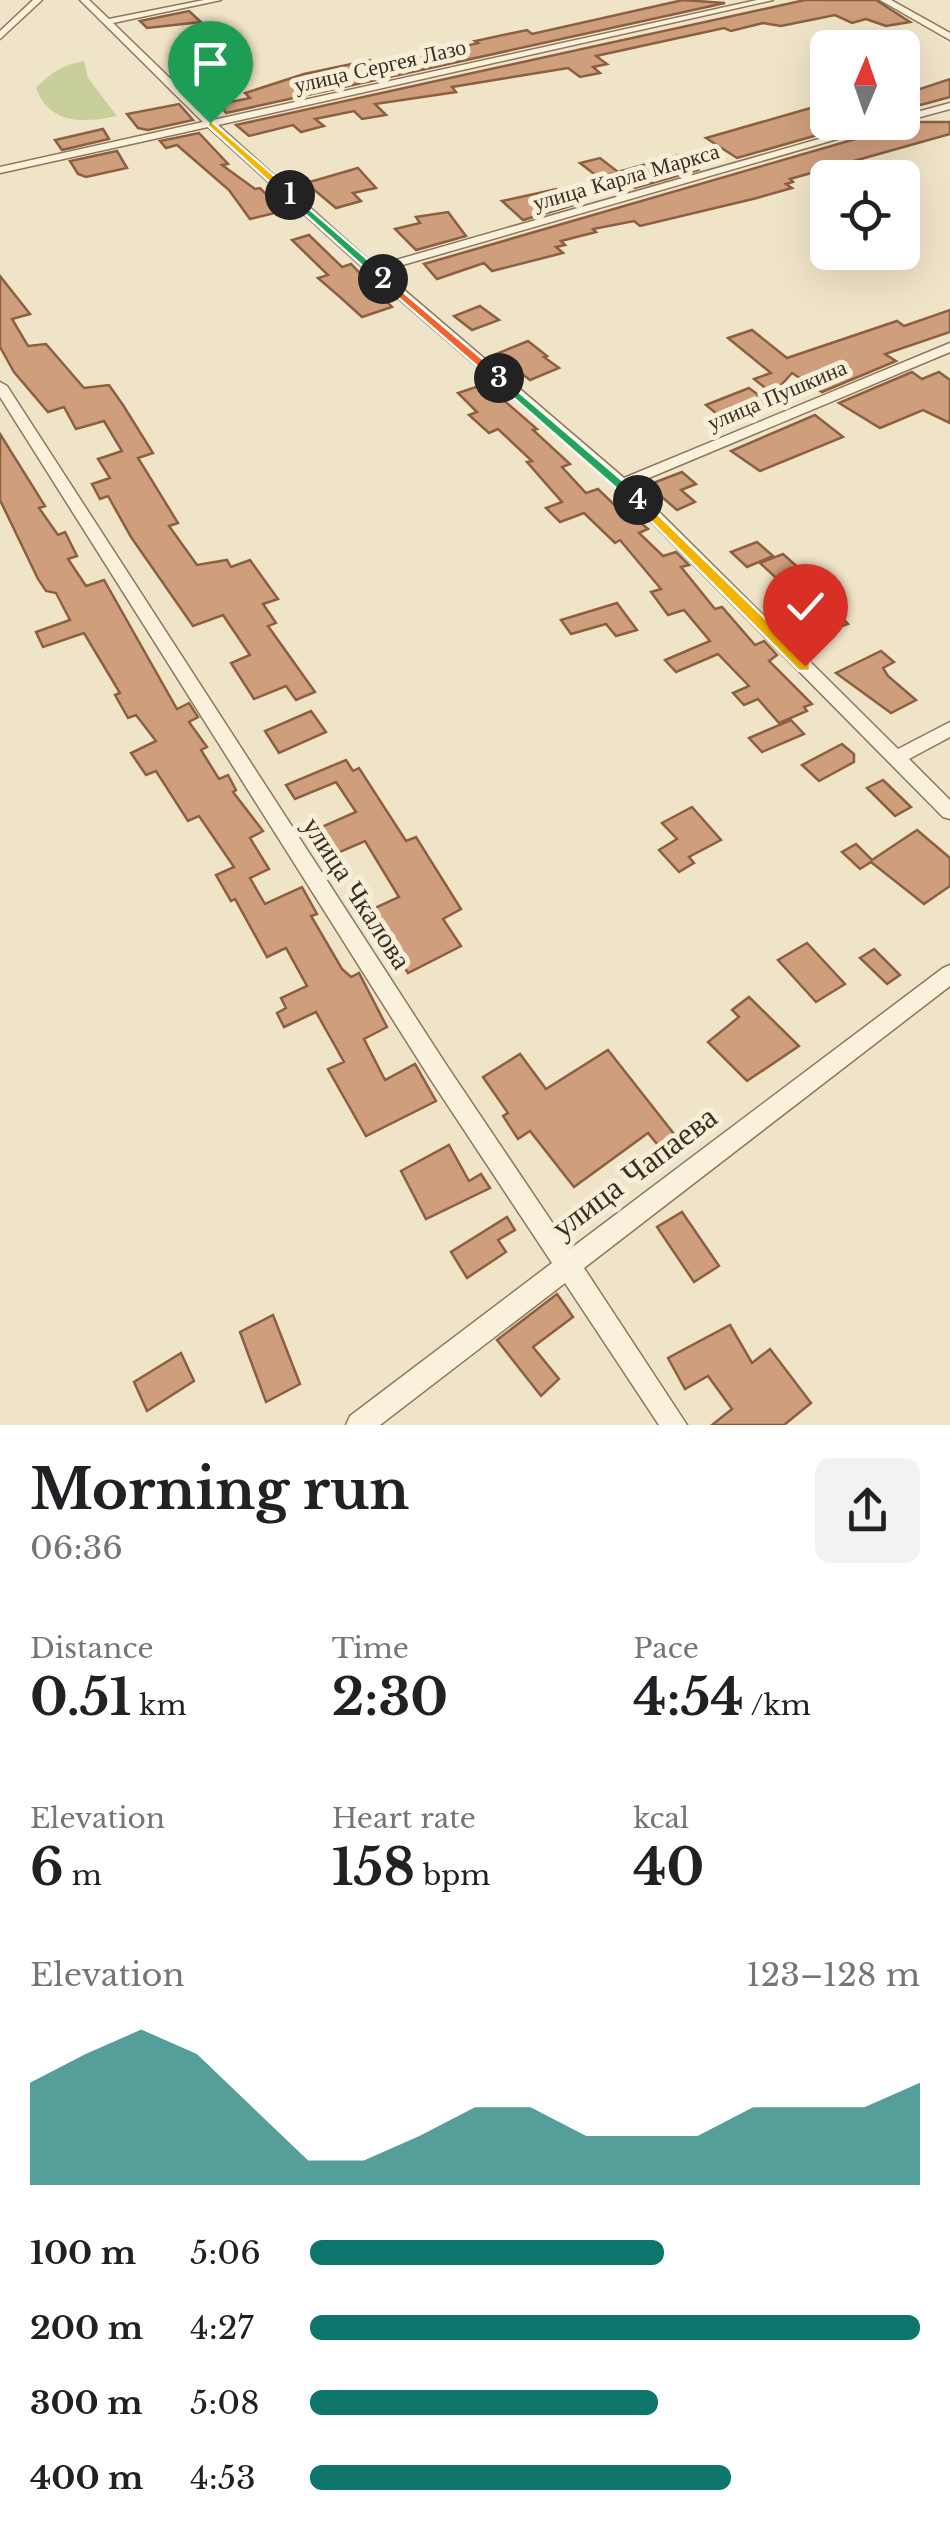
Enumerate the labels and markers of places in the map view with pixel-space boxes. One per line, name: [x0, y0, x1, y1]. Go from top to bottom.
pin: [168, 21, 253, 124]
pin: 1: [265, 170, 315, 220]
pin: 2: [358, 254, 408, 304]
pin: 3: [474, 353, 524, 403]
pin: 4: [613, 475, 663, 525]
pin: [763, 564, 848, 667]

